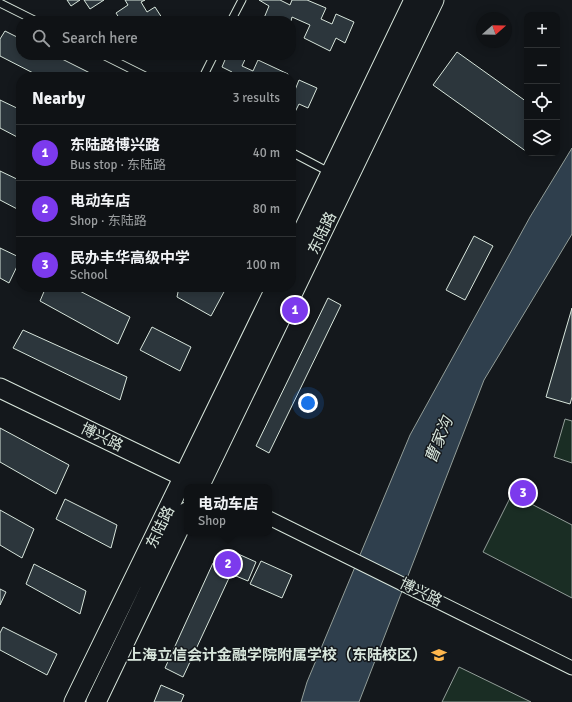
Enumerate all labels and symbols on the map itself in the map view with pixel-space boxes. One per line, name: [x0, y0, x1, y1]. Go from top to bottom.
north arrow: [476, 12, 512, 48]
street label: 东陆路: [304, 209, 340, 257]
pin: 1: [282, 295, 308, 325]
your location: [298, 393, 318, 413]
water label: 曹家沟: [421, 412, 458, 466]
street label: 博兴路: [78, 419, 126, 455]
pin: 3: [510, 478, 536, 508]
street label: 东陆路: [142, 503, 178, 551]
pin: 2: [215, 549, 241, 579]
street label: 博兴路: [397, 574, 445, 610]
place label: 上海立信会计金融学院附属学校（东陆校区）: [127, 646, 427, 664]
school or university icon: 上海立信会计金融学院附属学校（东陆校区）: [430, 646, 448, 664]

